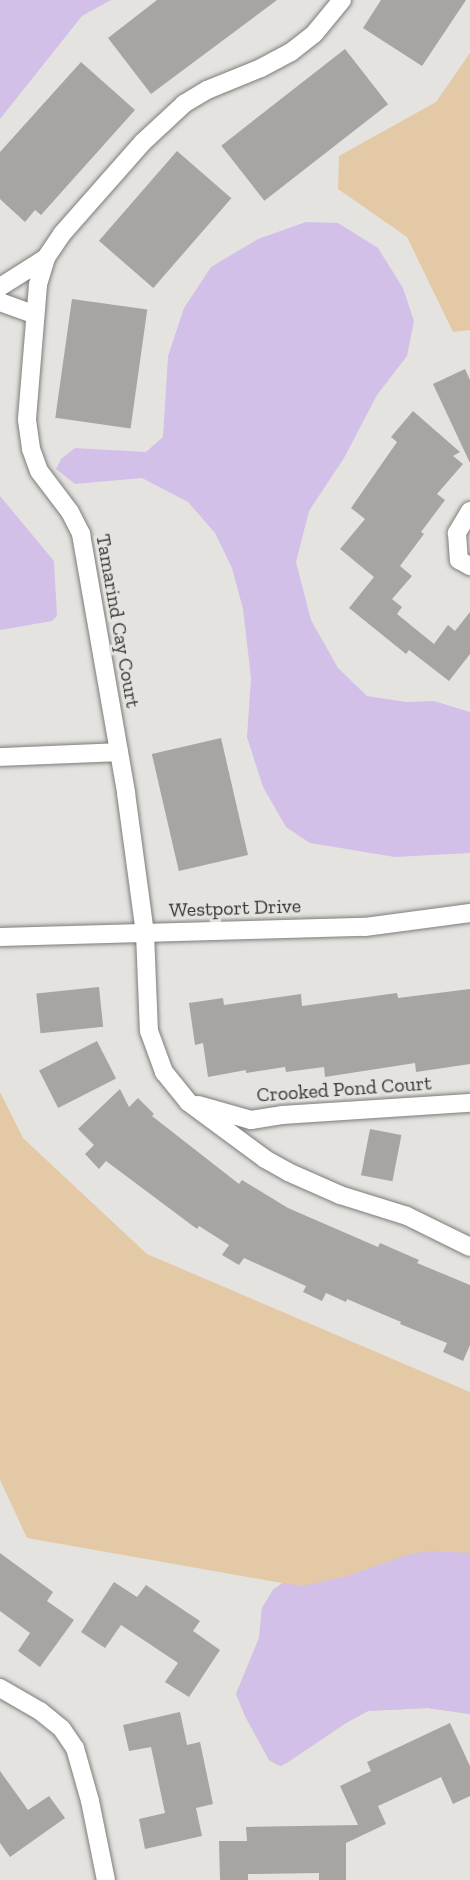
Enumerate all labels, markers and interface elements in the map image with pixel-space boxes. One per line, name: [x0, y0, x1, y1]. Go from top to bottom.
street label: Tamarind Cay Court: [91, 532, 145, 710]
street label: Westport Drive: [169, 894, 301, 922]
street label: Crooked Pond Court: [256, 1071, 432, 1107]

